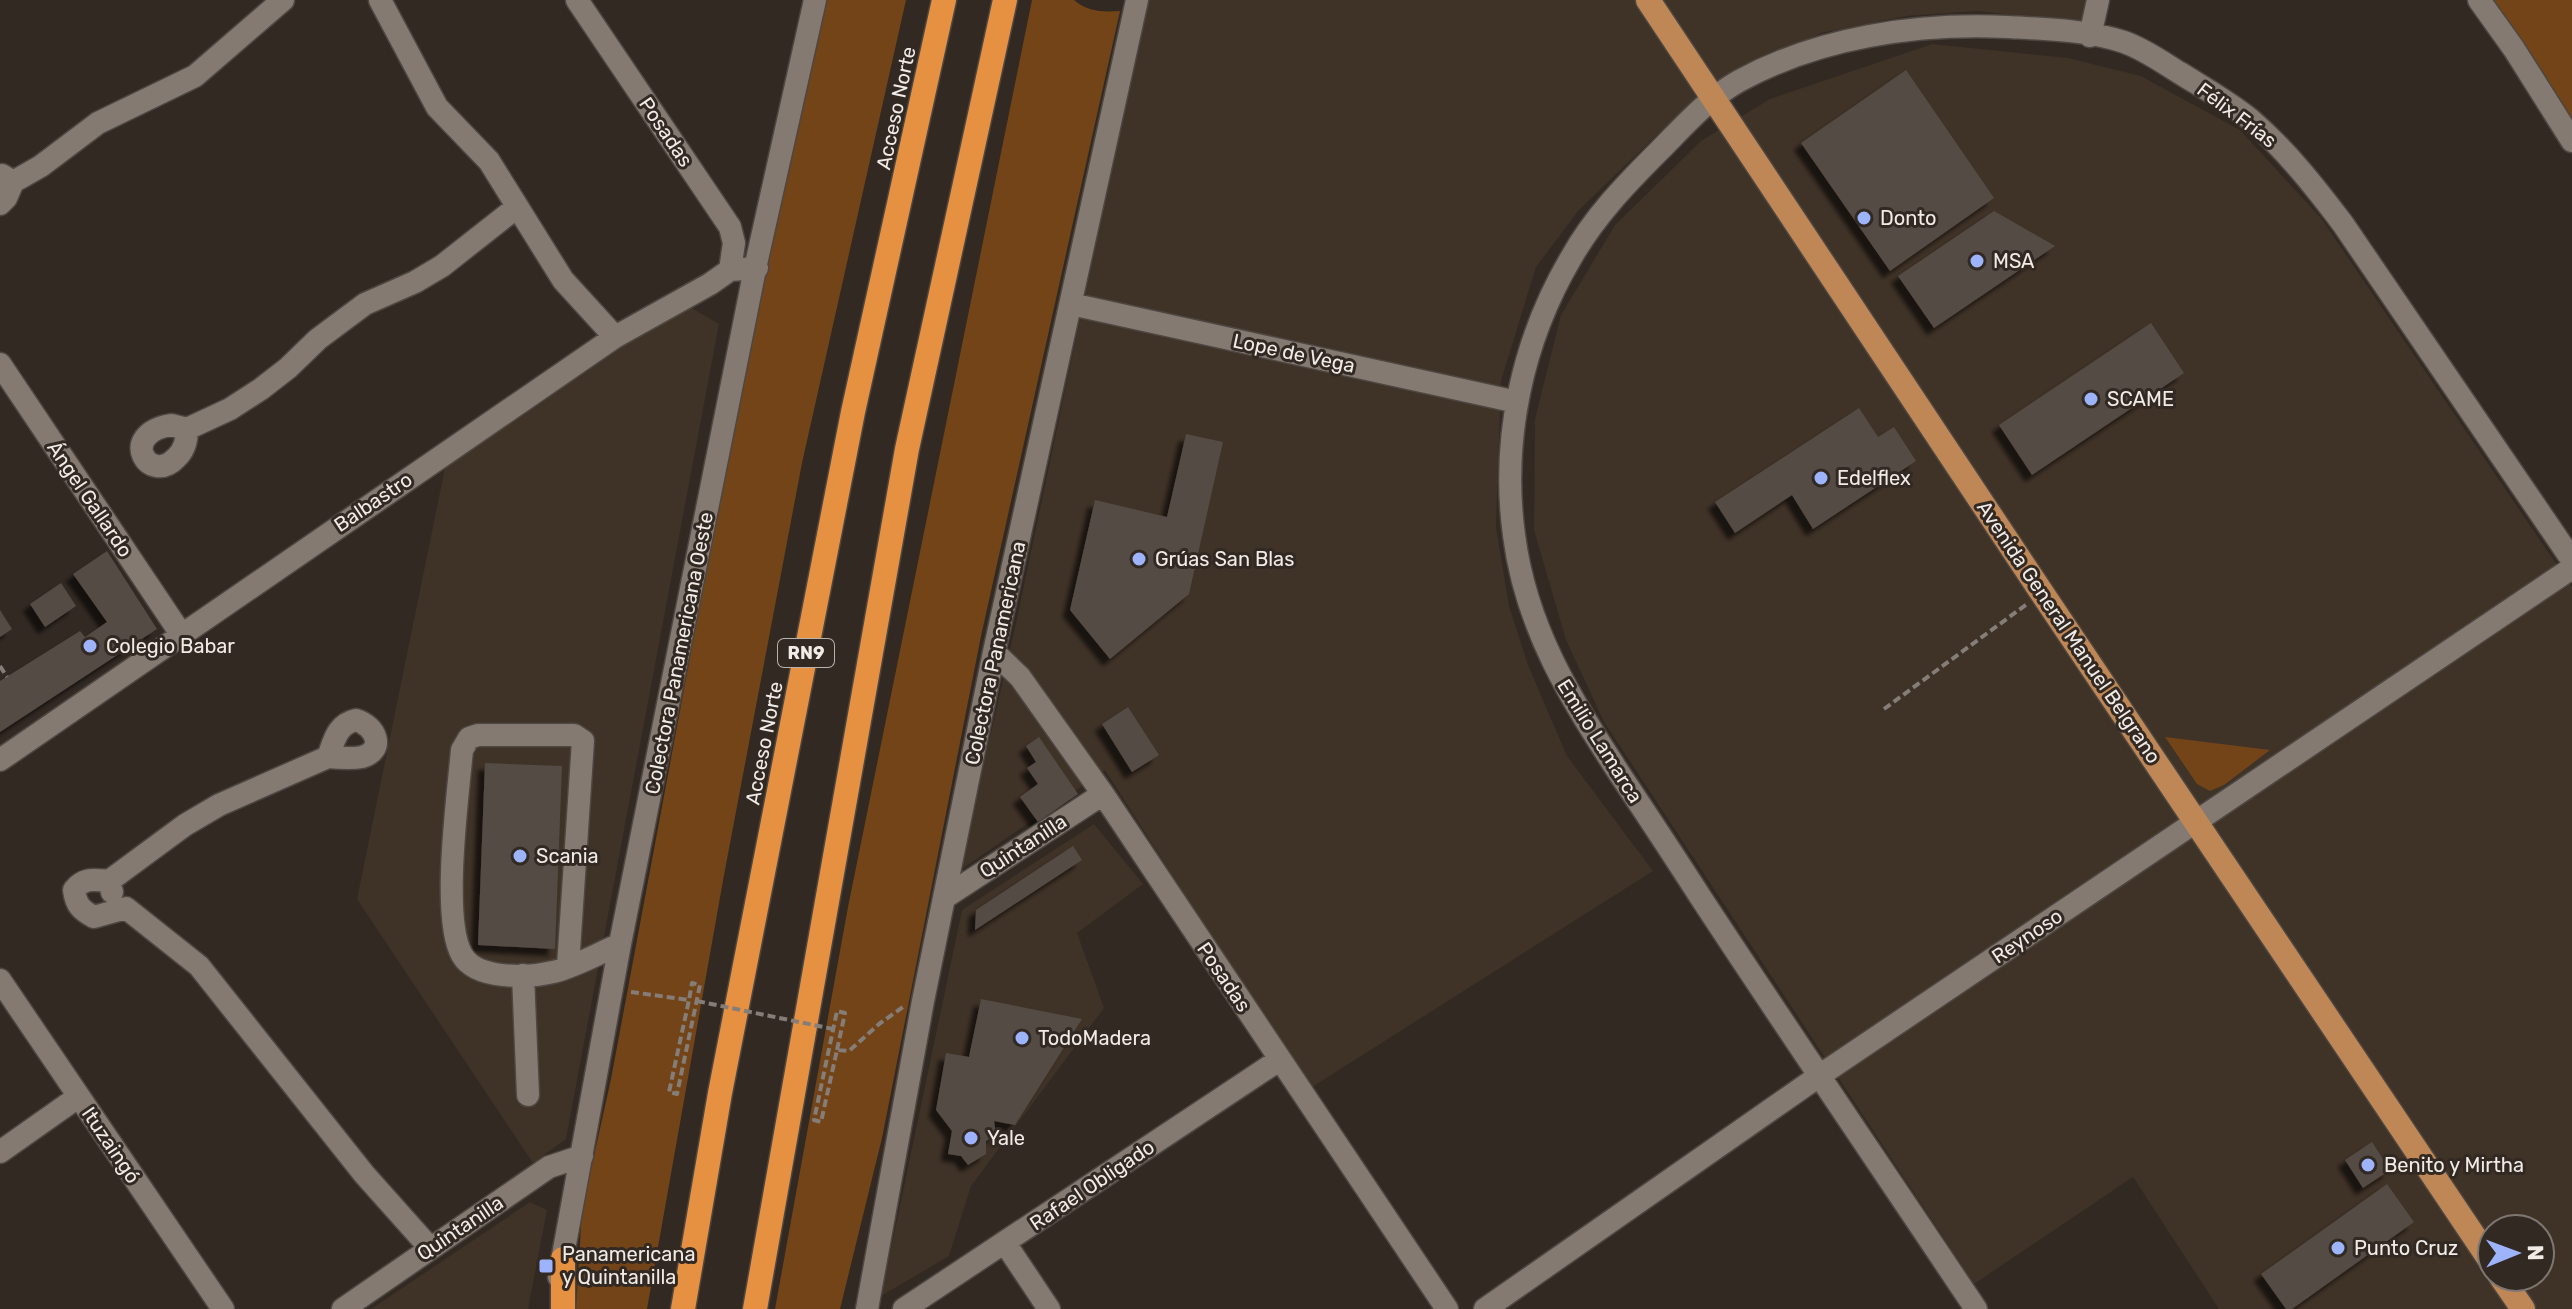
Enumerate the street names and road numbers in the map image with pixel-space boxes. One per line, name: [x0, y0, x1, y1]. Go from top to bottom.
street label: Acceso Norte: [871, 44, 921, 172]
street label: Félix Frías: [2193, 77, 2281, 153]
street label: Posadas: [634, 93, 698, 171]
street label: Lope de Vega: [1231, 328, 1357, 378]
street label: Ángel Gallardo: [42, 436, 138, 562]
street label: Balbastro: [329, 467, 417, 537]
street label: Avenida General Manuel Belgrano: [1972, 496, 2166, 768]
street label: Colectora Panamericana Oeste: [640, 510, 718, 796]
street label: Colectora Panamericana: [960, 539, 1030, 767]
road number: RN9: [778, 639, 834, 667]
street label: Emilio Lamarca: [1552, 675, 1648, 807]
street label: Acceso Norte: [740, 679, 788, 807]
street label: Quintanilla: [975, 809, 1071, 883]
street label: Reynoso: [1987, 904, 2067, 968]
street label: Posadas: [1192, 938, 1256, 1016]
street label: Ituzaingó: [77, 1102, 145, 1188]
street label: Rafael Obligado: [1025, 1134, 1159, 1236]
street label: Quintanilla: [412, 1190, 508, 1266]

